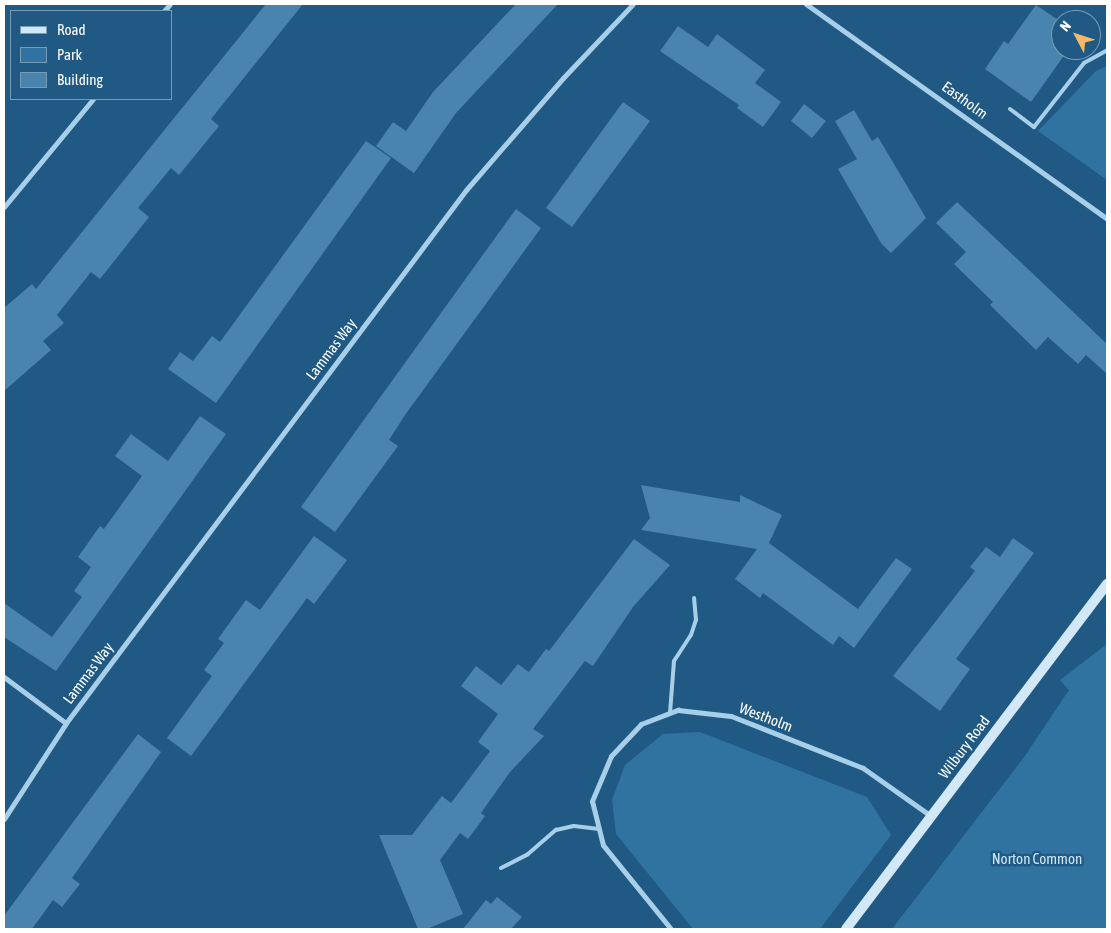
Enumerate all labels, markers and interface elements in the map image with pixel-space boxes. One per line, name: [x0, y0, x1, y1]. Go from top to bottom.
legend: [10, 10, 172, 100]
north arrow: [1051, 10, 1101, 60]
text: N: [1056, 18, 1074, 34]
text: Road: [57, 21, 86, 38]
text: Park: [57, 46, 82, 63]
text: Building: [57, 71, 103, 88]
street label: Eastholm: [939, 77, 991, 123]
street label: Lammas Way: [302, 315, 360, 383]
street label: Lammas Way: [59, 639, 117, 707]
street label: Westholm: [737, 699, 795, 735]
street label: Wilbury Road: [935, 712, 993, 782]
park label: Norton Common: [992, 850, 1082, 868]

